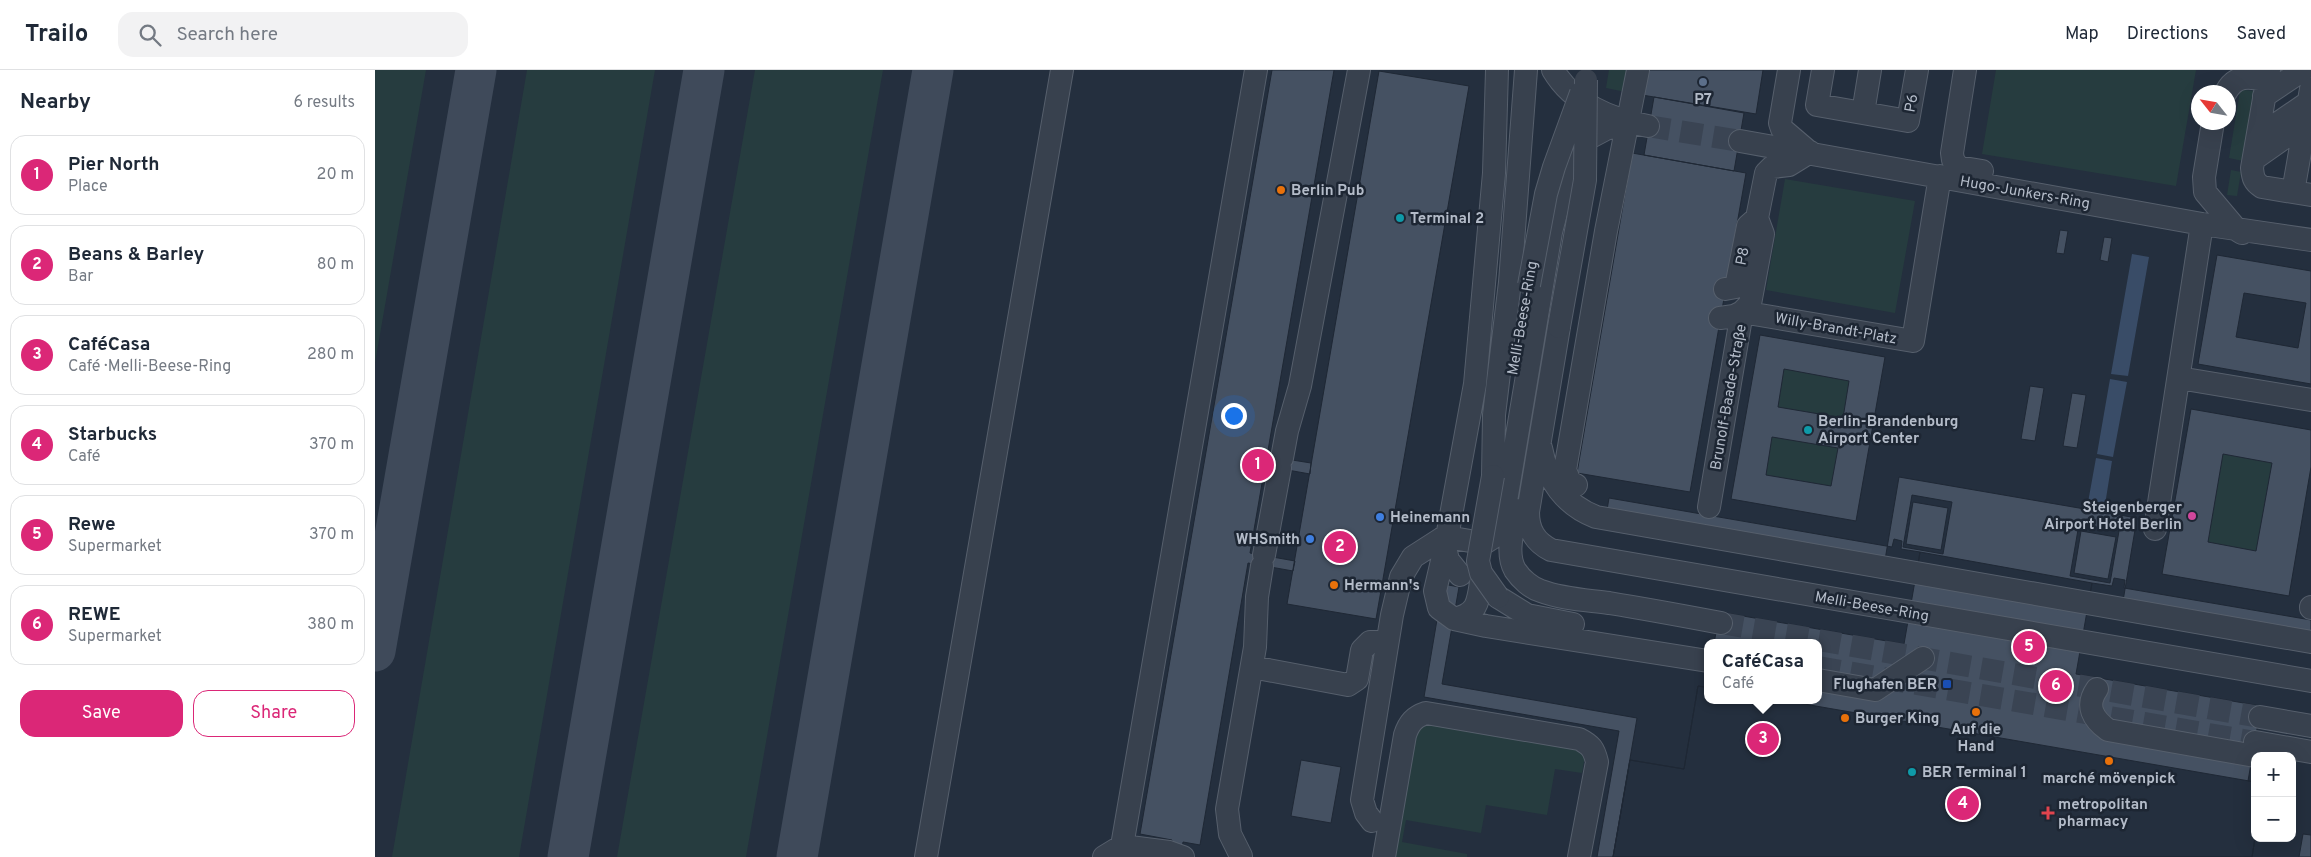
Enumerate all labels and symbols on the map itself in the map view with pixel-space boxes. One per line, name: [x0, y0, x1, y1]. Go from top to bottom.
marker: P7: [1697, 76, 1709, 88]
north arrow: [2191, 85, 2236, 130]
place label: P7: [1694, 91, 1712, 110]
street label: P6: [1902, 93, 1923, 114]
street label: Hugo-Junkers-Ring: [1958, 173, 2091, 214]
place label: Berlin Pub: [1291, 182, 1364, 201]
marker: Berlin Pub: [1275, 184, 1287, 196]
place label: Terminal 2: [1410, 210, 1484, 229]
marker: Terminal 2: [1394, 212, 1406, 224]
street label: P8: [1732, 245, 1755, 267]
street label: Melli-Beese-Ring: [1504, 260, 1543, 377]
street label: Willy-Brandt-Platz: [1773, 309, 1898, 350]
street label: Brunolf-Baade-Straße: [1707, 323, 1752, 472]
your location: [1221, 403, 1247, 429]
place label: Berlin-Brandenburg Airport Center: [1818, 413, 1958, 449]
marker: Berlin-Brandenburg Airport Center: [1802, 424, 1814, 436]
pin: 1: [1242, 446, 1274, 484]
place label: Steigenberger Airport Hotel Berlin: [2044, 499, 2183, 535]
place label: Heinemann: [1390, 509, 1470, 528]
marker: Steigenberger Airport Hotel Berlin: [2186, 510, 2198, 522]
marker: Heinemann: [1374, 511, 1386, 523]
pin: 2: [1324, 528, 1356, 566]
place label: WHSmith: [1236, 531, 1300, 550]
marker: WHSmith: [1304, 533, 1316, 545]
place label: Hermann's: [1344, 577, 1420, 596]
marker: Hermann's: [1328, 579, 1340, 591]
street label: Melli-Beese-Ring: [1813, 588, 1930, 627]
pin: 5: [2013, 628, 2045, 666]
pin: 6: [2040, 667, 2072, 705]
place label: Flughafen BER: [1833, 676, 1937, 695]
marker: Flughafen BER: [1941, 678, 1953, 690]
marker: Auf die Hand: [1970, 706, 1982, 718]
place label: Burger King: [1855, 710, 1940, 729]
marker: Burger King: [1839, 712, 1851, 724]
pin: 3: [1747, 720, 1779, 758]
place label: Auf die Hand: [1951, 721, 2001, 757]
marker: marché mövenpick: [2103, 755, 2115, 767]
place label: BER Terminal 1: [1922, 764, 2027, 783]
marker: BER Terminal 1: [1906, 766, 1918, 778]
place label: marché mövenpick: [2042, 770, 2176, 789]
pin: 4: [1947, 785, 1979, 823]
place label: metropolitan pharmacy: [2058, 796, 2148, 832]
marker: metropolitan pharmacy: [2042, 807, 2054, 819]

